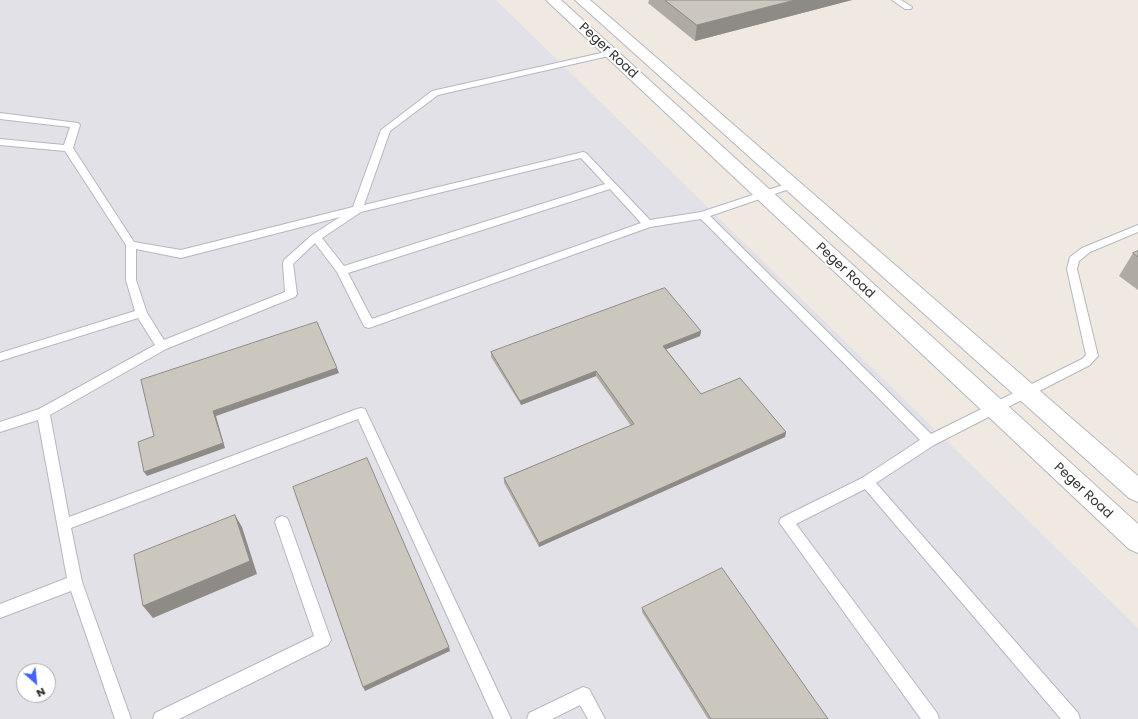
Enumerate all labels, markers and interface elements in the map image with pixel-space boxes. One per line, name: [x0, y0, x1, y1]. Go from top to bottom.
street label: Peger Road: [575, 20, 641, 82]
street label: Peger Road: [812, 240, 878, 302]
street label: Peger Road: [1050, 460, 1116, 522]
north arrow: [16, 663, 56, 703]
text: N: [34, 684, 48, 702]

